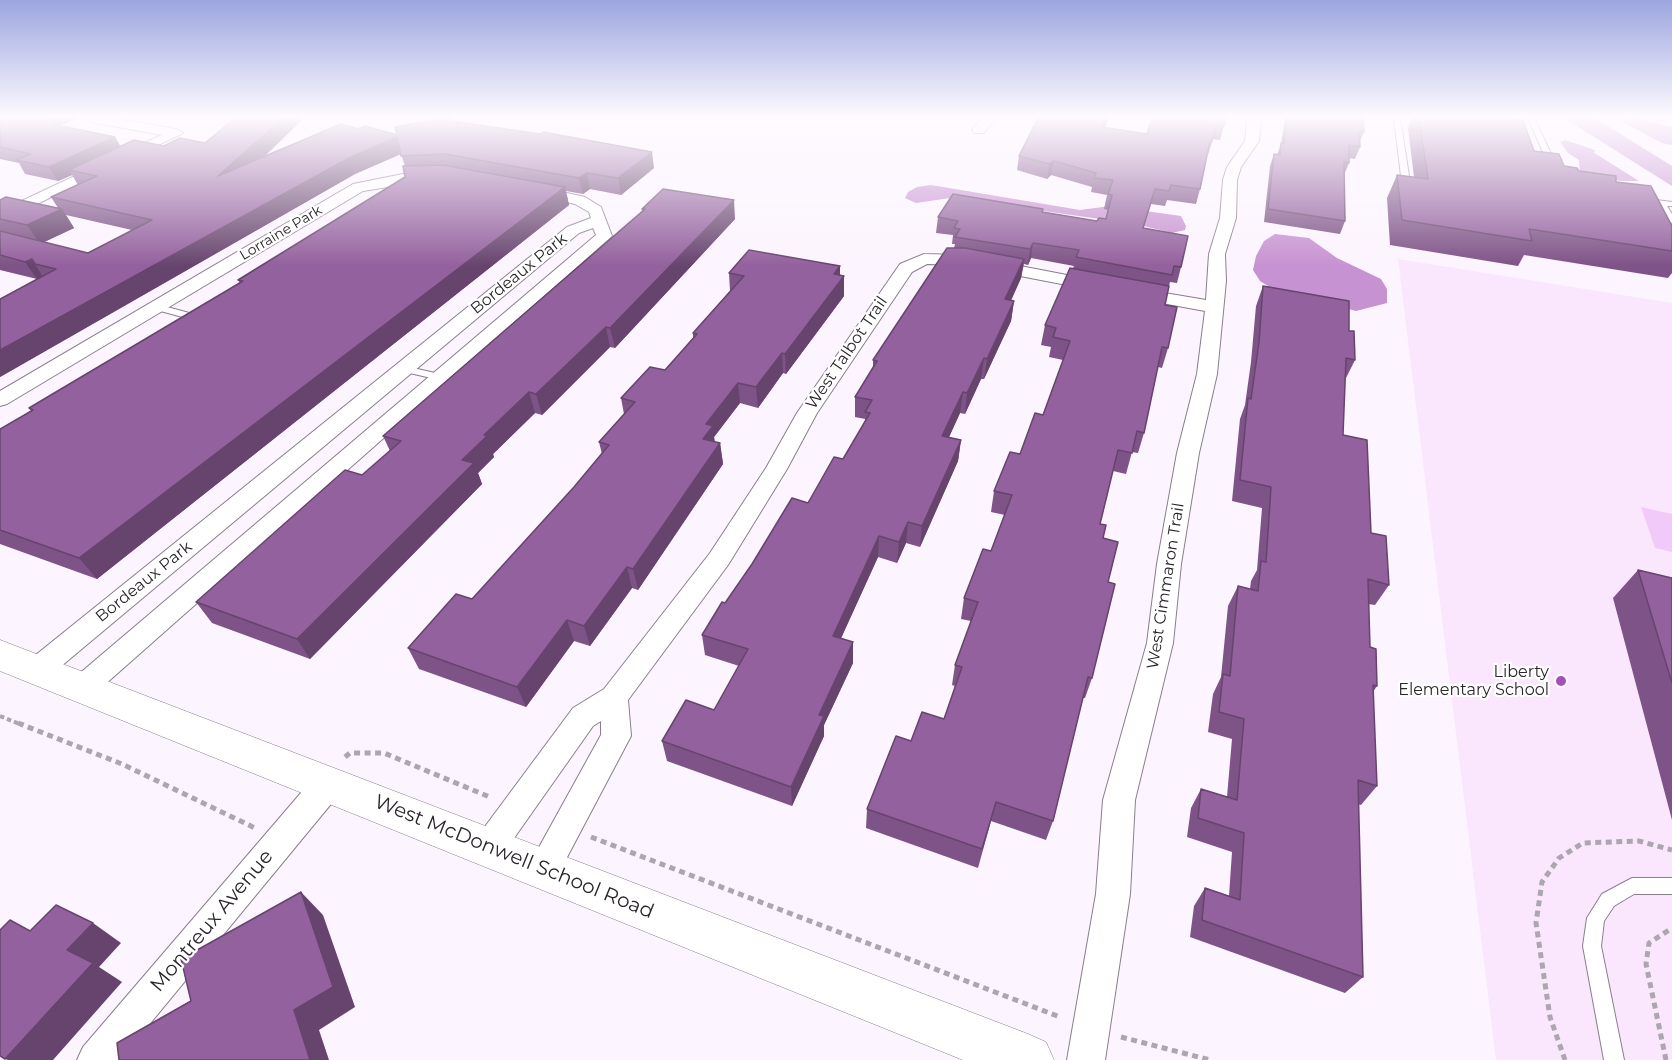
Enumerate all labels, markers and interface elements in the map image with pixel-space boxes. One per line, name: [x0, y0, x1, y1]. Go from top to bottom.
street label: Lorraine Park: [237, 202, 325, 264]
street label: Bordeaux Park: [467, 229, 571, 319]
street label: West Talbot Trail: [802, 293, 892, 413]
street label: West Cimmaron Trail: [1143, 501, 1189, 671]
street label: Bordeaux Park: [92, 537, 196, 627]
place label: Liberty Elementary School: [1398, 662, 1549, 700]
marker: Liberty Elementary School: [1554, 674, 1568, 688]
street label: West McDonwell School Road: [371, 790, 657, 924]
street label: Montreux Avenue: [146, 845, 278, 997]

